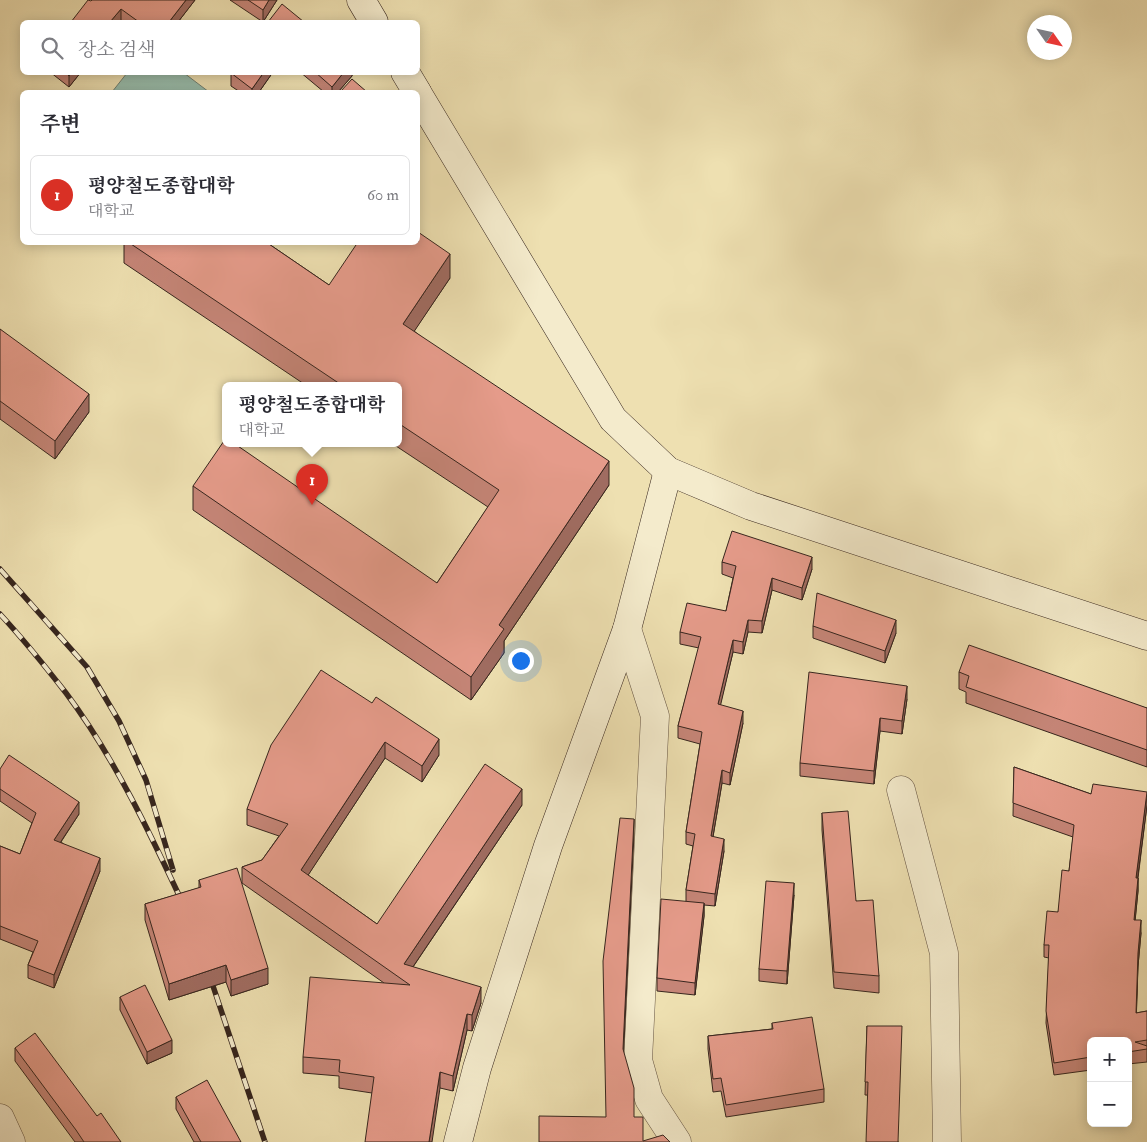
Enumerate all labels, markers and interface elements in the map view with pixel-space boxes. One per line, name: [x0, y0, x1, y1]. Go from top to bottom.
north arrow: [1027, 15, 1072, 60]
search box: [20, 20, 420, 75]
icon: search: [38, 34, 66, 62]
text: 장소 검색: [78, 38, 155, 62]
text: 주변: [40, 111, 81, 138]
text: 평양철도종합대학: [88, 174, 235, 198]
text: 1: [54, 185, 60, 205]
text: 60 m: [367, 185, 399, 205]
text: 대학교: [88, 201, 134, 221]
popup: [222, 382, 402, 447]
text: 평양철도종합대학: [239, 393, 385, 417]
text: 대학교: [239, 420, 285, 440]
pin: 1: [296, 464, 328, 505]
your location: [508, 648, 534, 674]
map controls: [1087, 1037, 1132, 1127]
button: +: [1087, 1037, 1132, 1082]
button: −: [1087, 1082, 1132, 1127]

